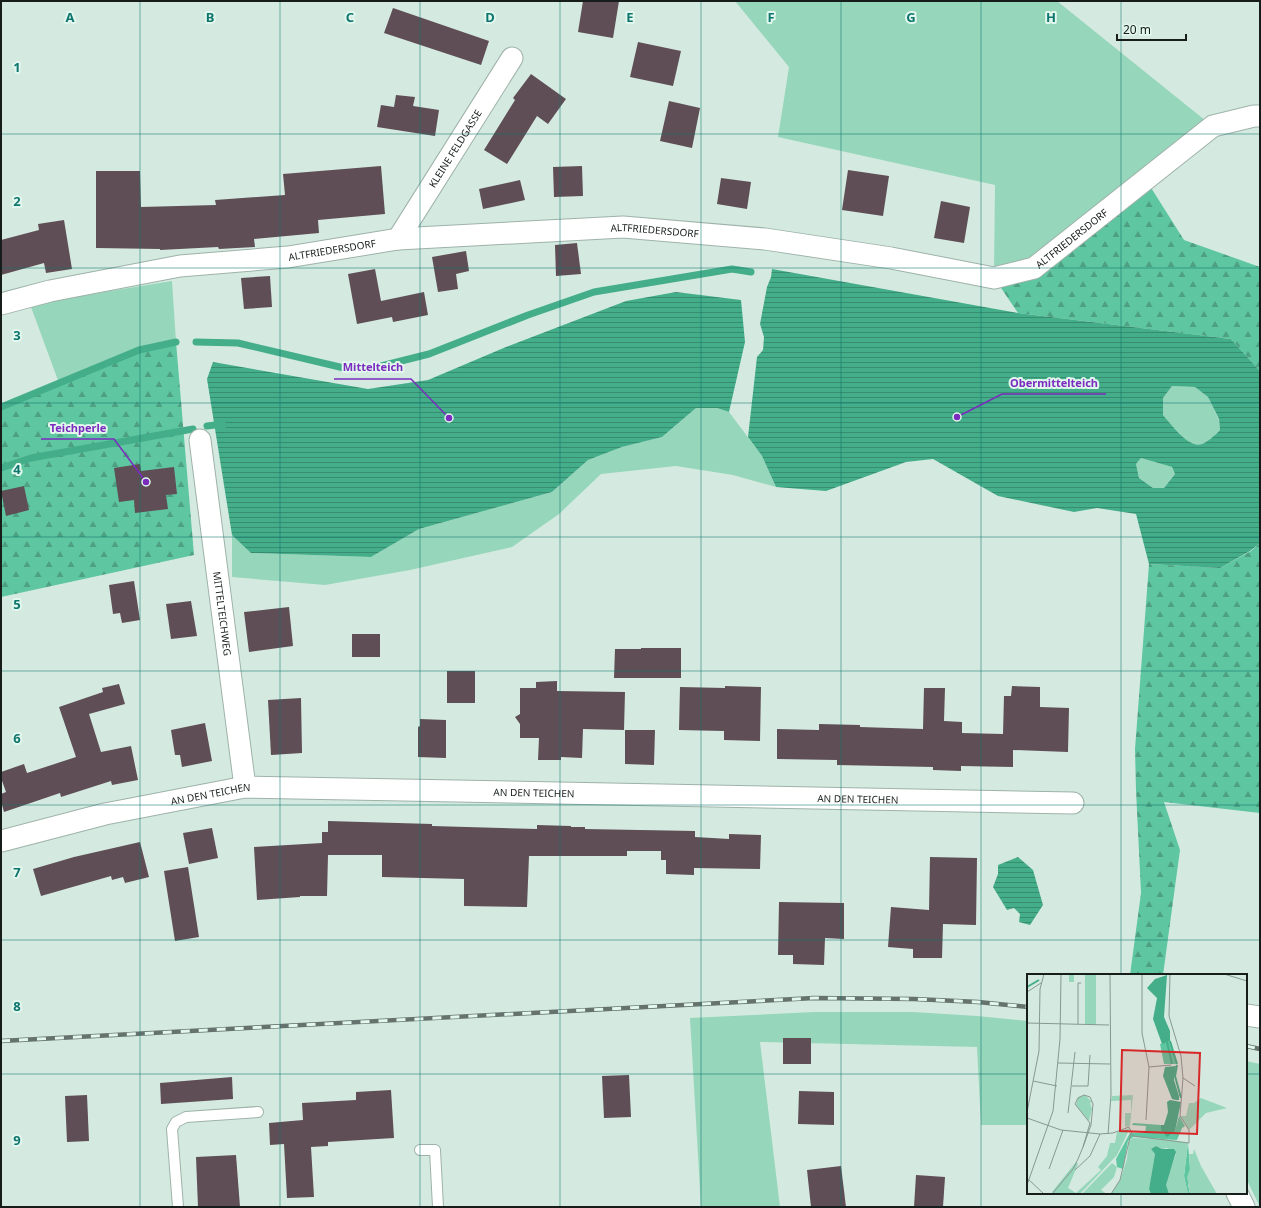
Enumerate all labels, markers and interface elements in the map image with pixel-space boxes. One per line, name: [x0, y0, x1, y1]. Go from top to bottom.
text: A: [66, 8, 75, 26]
text: B: [206, 8, 214, 26]
text: C: [346, 8, 354, 26]
text: D: [485, 8, 495, 26]
text: E: [626, 8, 634, 26]
text: F: [767, 8, 775, 26]
text: G: [906, 8, 916, 26]
text: H: [1046, 8, 1056, 26]
scale bar: [1117, 16, 1186, 42]
text: 20 m: [1123, 21, 1151, 38]
text: 1: [13, 58, 21, 76]
street label: KLEINE FELDGASSE: [425, 107, 485, 190]
text: 2: [13, 192, 21, 210]
street label: ALTFRIEDERSDORF: [1032, 205, 1110, 271]
street label: ALTFRIEDERSDORF: [610, 220, 699, 240]
street label: ALTFRIEDERSDORF: [287, 236, 377, 264]
text: 3: [13, 326, 21, 344]
callout: Mittelteich: [334, 356, 411, 379]
text: Mittelteich: [343, 359, 403, 374]
callout: Obermittelteich: [1002, 371, 1106, 394]
text: Obermittelteich: [1010, 375, 1098, 390]
callout: Teichperle: [41, 416, 114, 439]
text: Teichperle: [50, 420, 107, 435]
text: 4: [13, 460, 21, 478]
street label: MITTELTEICHWEG: [210, 571, 235, 657]
text: 5: [13, 595, 21, 613]
text: 6: [13, 729, 21, 747]
street label: AN DEN TEICHEN: [169, 780, 251, 808]
street label: AN DEN TEICHEN: [493, 785, 575, 800]
street label: AN DEN TEICHEN: [817, 791, 899, 807]
text: 7: [13, 863, 21, 881]
inset map: [1027, 974, 1247, 1194]
text: 8: [13, 997, 21, 1015]
text: 9: [13, 1131, 21, 1149]

